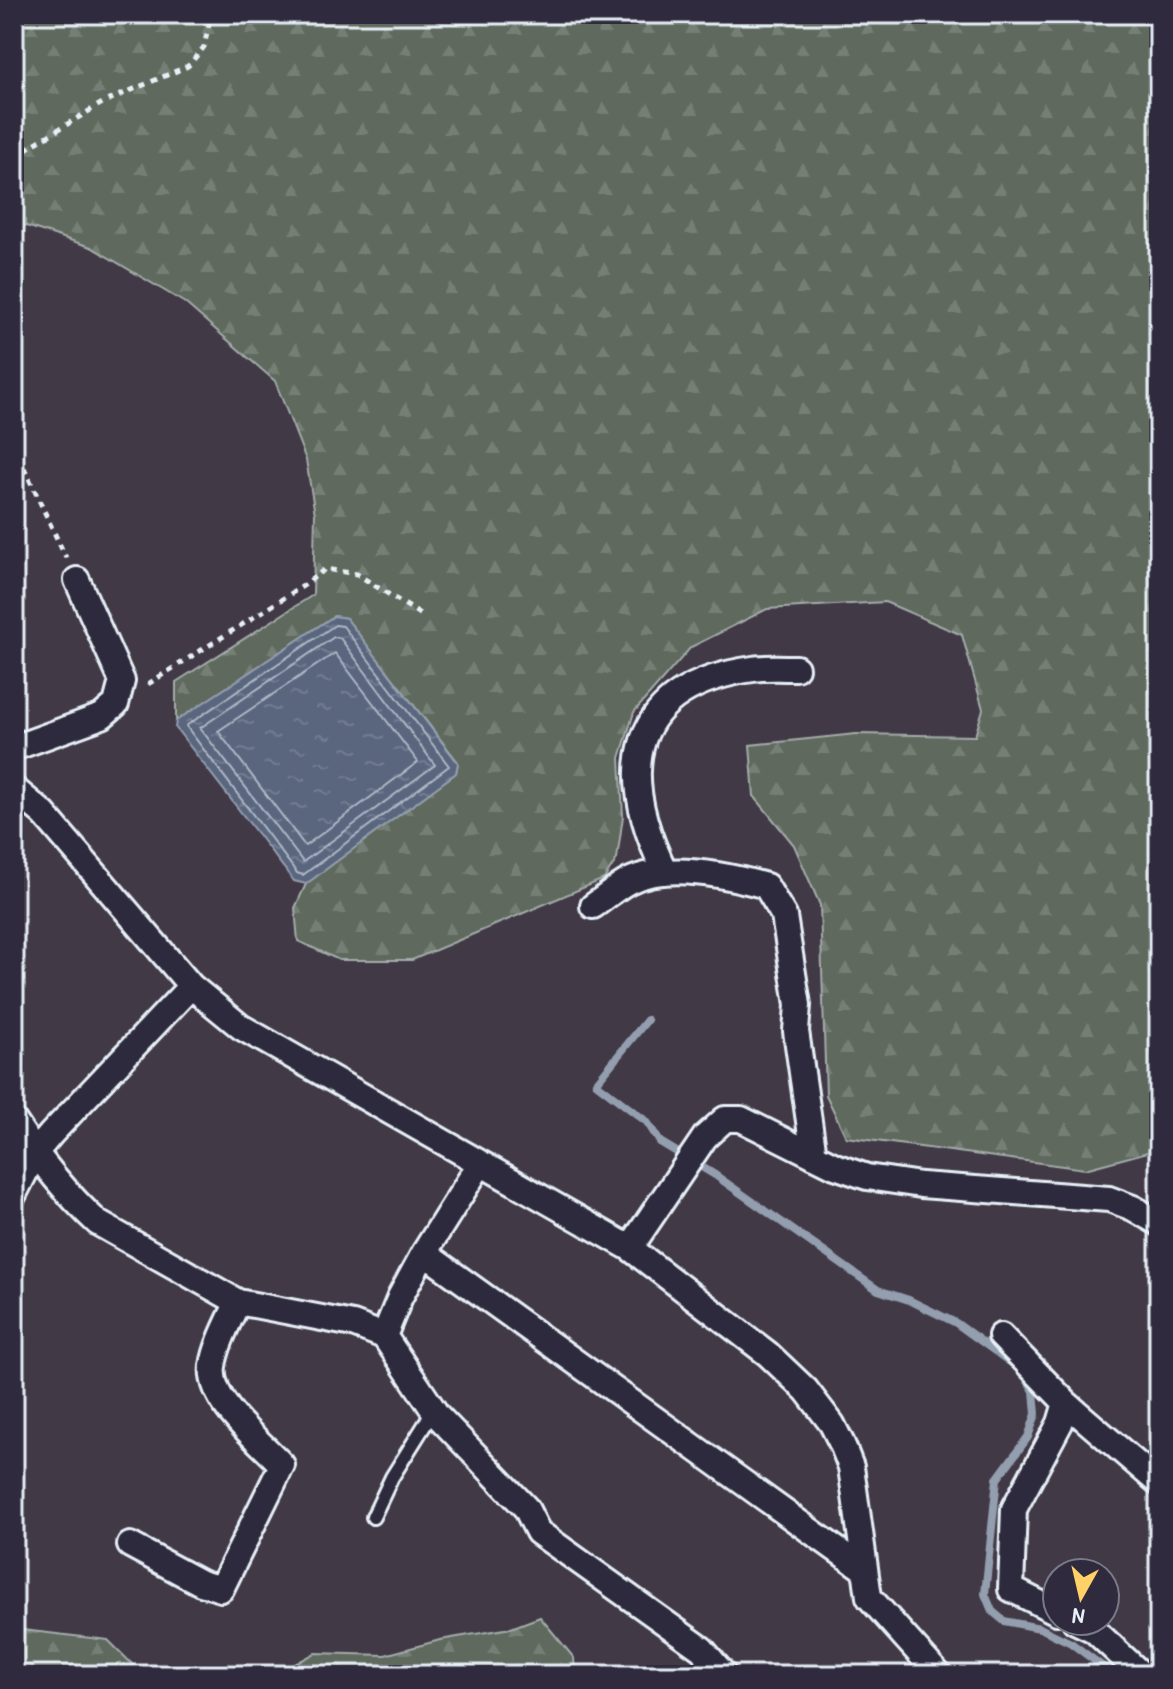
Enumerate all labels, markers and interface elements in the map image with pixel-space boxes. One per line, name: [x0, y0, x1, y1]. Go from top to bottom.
north arrow: [1041, 1557, 1121, 1637]
text: N: [1070, 1601, 1086, 1632]

